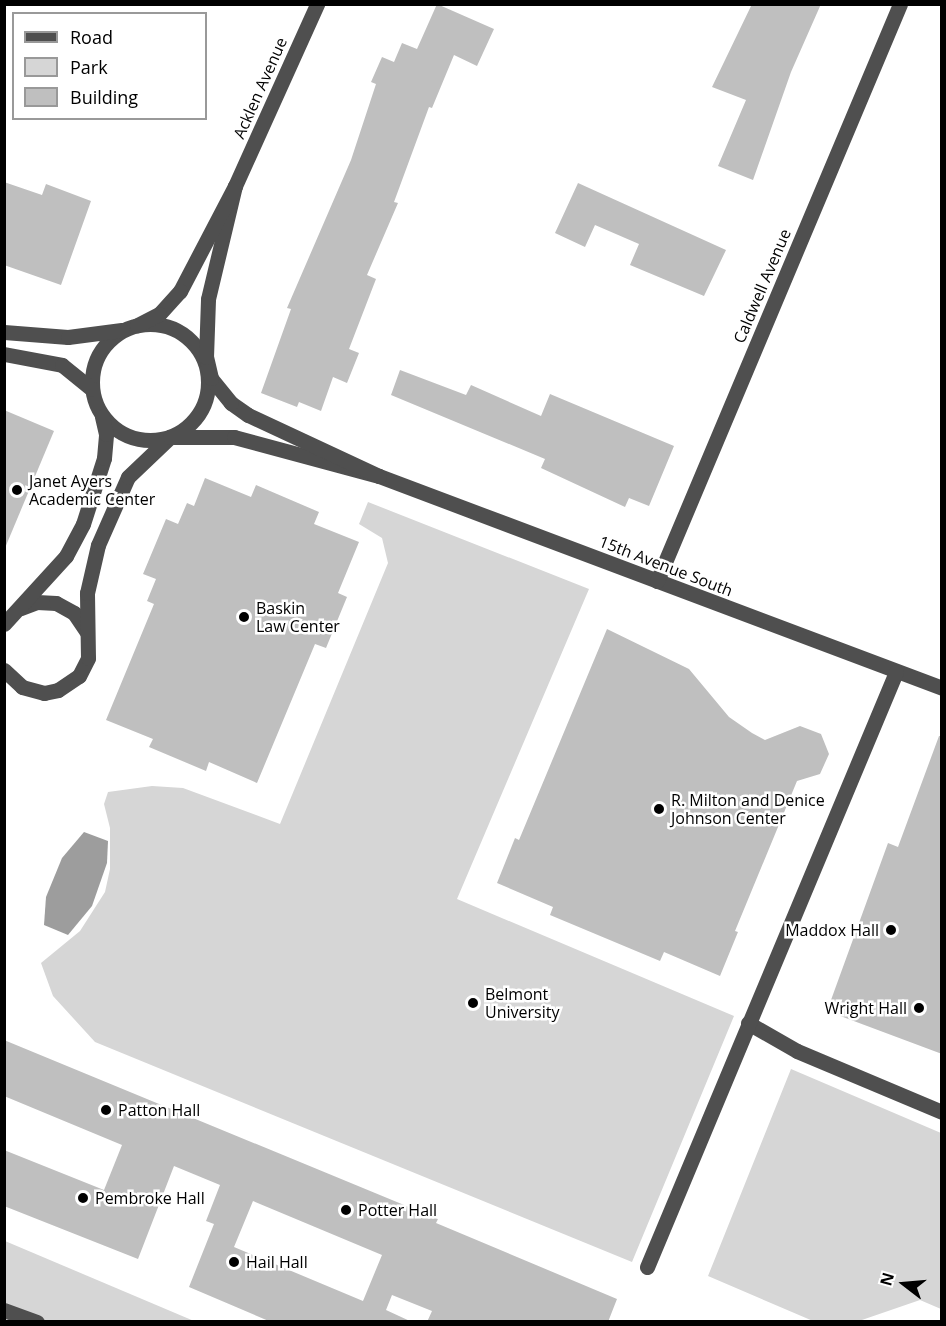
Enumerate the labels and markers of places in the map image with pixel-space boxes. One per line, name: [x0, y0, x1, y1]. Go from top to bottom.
place label: Janet Ayers Academic Center: [29, 471, 155, 509]
marker: Janet Ayers Academic Center: [10, 483, 24, 497]
place label: Baskin Law Center: [256, 598, 340, 636]
marker: Baskin Law Center: [237, 610, 251, 624]
place label: R. Milton and Denice Johnson Center: [671, 790, 825, 828]
marker: R. Milton and Denice Johnson Center: [652, 802, 666, 816]
place label: Maddox Hall: [785, 920, 879, 940]
marker: Maddox Hall: [884, 923, 898, 937]
place label: Belmont University: [485, 984, 559, 1022]
marker: Belmont University: [466, 996, 480, 1010]
place label: Wright Hall: [825, 998, 907, 1018]
marker: Wright Hall: [912, 1001, 926, 1015]
place label: Patton Hall: [118, 1100, 200, 1120]
marker: Patton Hall: [99, 1103, 113, 1117]
place label: Pembroke Hall: [95, 1188, 205, 1208]
marker: Pembroke Hall: [76, 1191, 90, 1205]
place label: Potter Hall: [358, 1200, 437, 1220]
marker: Potter Hall: [339, 1203, 353, 1217]
place label: Hail Hall: [246, 1252, 308, 1272]
marker: Hail Hall: [227, 1255, 241, 1269]

